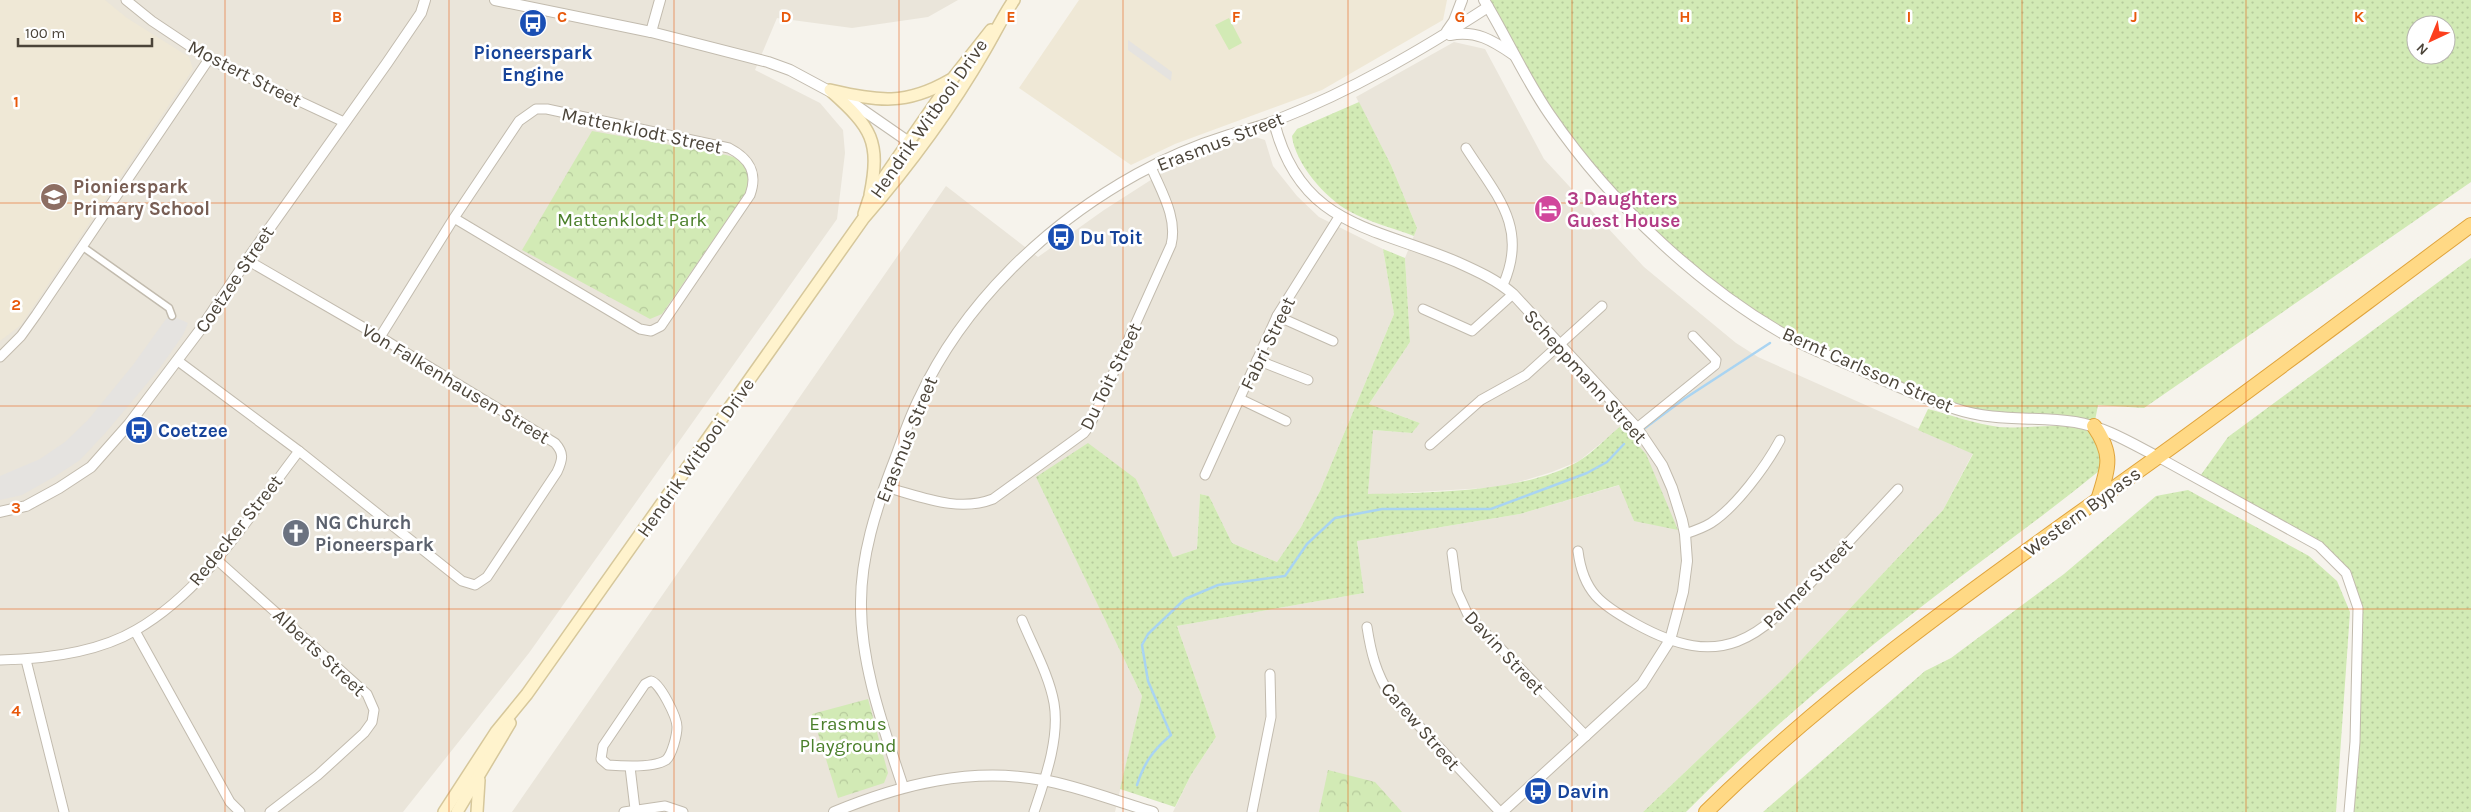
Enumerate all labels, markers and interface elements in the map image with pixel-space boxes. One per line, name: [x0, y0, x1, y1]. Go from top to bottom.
text: B: [332, 7, 342, 26]
text: C: [557, 7, 567, 26]
text: D: [781, 7, 792, 26]
text: E: [1006, 7, 1016, 26]
text: F: [1232, 7, 1241, 26]
text: G: [1455, 7, 1465, 26]
text: H: [1679, 7, 1691, 26]
text: I: [1907, 7, 1911, 26]
text: J: [2130, 7, 2138, 26]
text: K: [2354, 7, 2365, 26]
bus stop icon: Pioneerspark Engine: [518, 8, 548, 38]
scale bar: [18, 15, 151, 47]
north arrow: [2406, 15, 2456, 65]
text: 100 m: [25, 24, 65, 42]
street label: Hendrik Witbooi Drive: [866, 35, 992, 202]
street label: Mostert Street: [184, 36, 305, 112]
text: N: [2413, 39, 2432, 59]
place label: Pioneerspark Engine: [474, 42, 592, 86]
text: 1: [13, 92, 19, 111]
street label: Mattenklodt Street: [560, 103, 724, 159]
street label: Erasmus Street: [1154, 108, 1287, 176]
place label: Pionierspark Primary School: [73, 176, 210, 220]
school or university icon: Pionierspark Primary School: [39, 182, 69, 212]
place label: 3 Daughters Guest House: [1567, 188, 1680, 232]
hotel icon: 3 Daughters Guest House: [1533, 194, 1563, 224]
park label: Mattenklodt Park: [557, 209, 707, 231]
street label: Coetzee Street: [191, 222, 279, 337]
bus stop icon: Du Toit: [1046, 222, 1076, 252]
place label: Du Toit: [1080, 227, 1143, 249]
street label: Fabri Street: [1236, 293, 1300, 393]
text: 2: [11, 295, 21, 314]
street label: Scheppmann Street: [1519, 305, 1651, 448]
street label: Von Falkenhausen Street: [358, 319, 553, 449]
street label: Du Toit Street: [1075, 319, 1146, 434]
street label: Bernt Carlsson Street: [1779, 322, 1956, 417]
street label: Erasmus Street: [872, 373, 942, 506]
street label: Hendrik Witbooi Drive: [633, 374, 759, 541]
bus stop icon: Coetzee: [124, 415, 154, 445]
place label: Coetzee: [158, 420, 228, 442]
street label: Western Bypass: [2020, 462, 2145, 561]
street label: Redecker Street: [184, 471, 287, 590]
text: 3: [11, 498, 21, 517]
place label: NG Church Pioneerspark: [315, 512, 434, 556]
church icon: NG Church Pioneerspark: [281, 518, 311, 548]
street label: Palmer Street: [1758, 534, 1857, 633]
street label: Alberts Street: [269, 604, 370, 701]
street label: Davin Street: [1460, 606, 1549, 699]
street label: Carew Street: [1376, 678, 1464, 775]
text: 4: [11, 701, 21, 720]
park label: Erasmus Playground: [799, 713, 897, 757]
bus stop icon: Davin: [1523, 776, 1553, 806]
place label: Davin: [1557, 781, 1609, 803]

